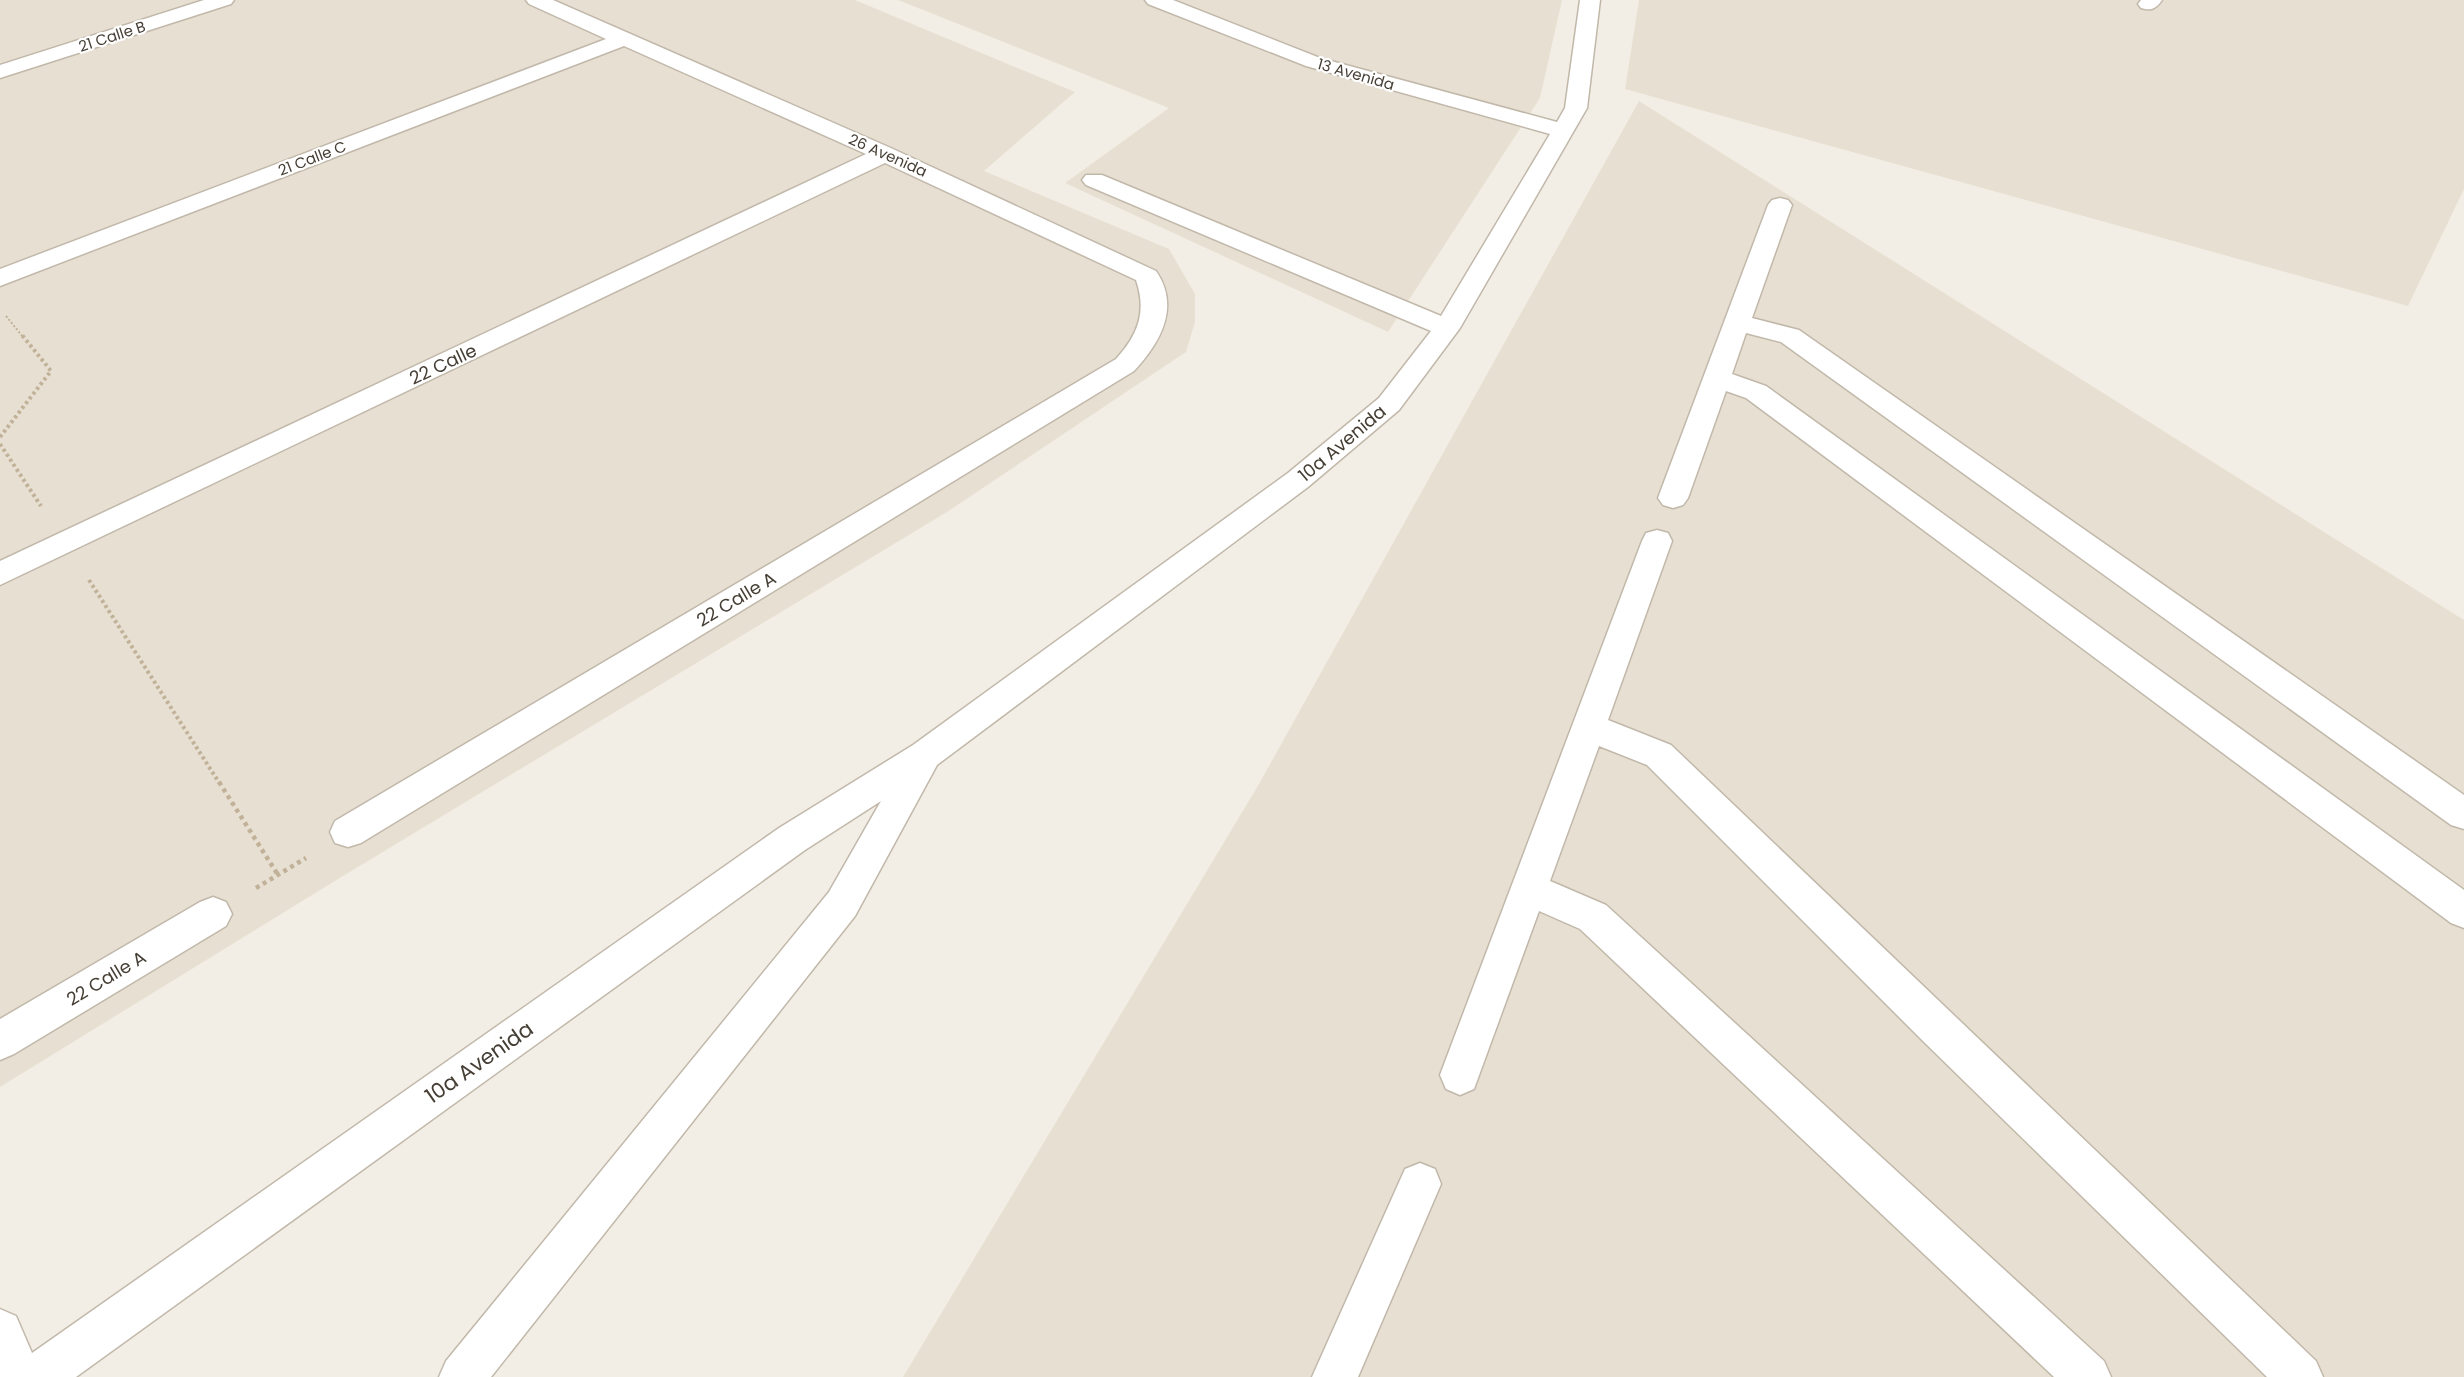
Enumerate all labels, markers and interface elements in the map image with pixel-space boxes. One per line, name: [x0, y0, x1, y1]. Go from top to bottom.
street label: 21 Calle B: [76, 15, 148, 57]
street label: 13 Avenida: [1315, 53, 1397, 95]
street label: 26 Avenida: [846, 128, 930, 182]
street label: 21 Calle C: [275, 135, 349, 181]
street label: 22 Calle: [405, 338, 481, 390]
street label: 10a Avenida: [1293, 399, 1391, 487]
street label: 22 Calle A: [692, 565, 780, 633]
street label: 22 Calle A: [62, 944, 150, 1012]
street label: 10a Avenida: [419, 1014, 539, 1110]

